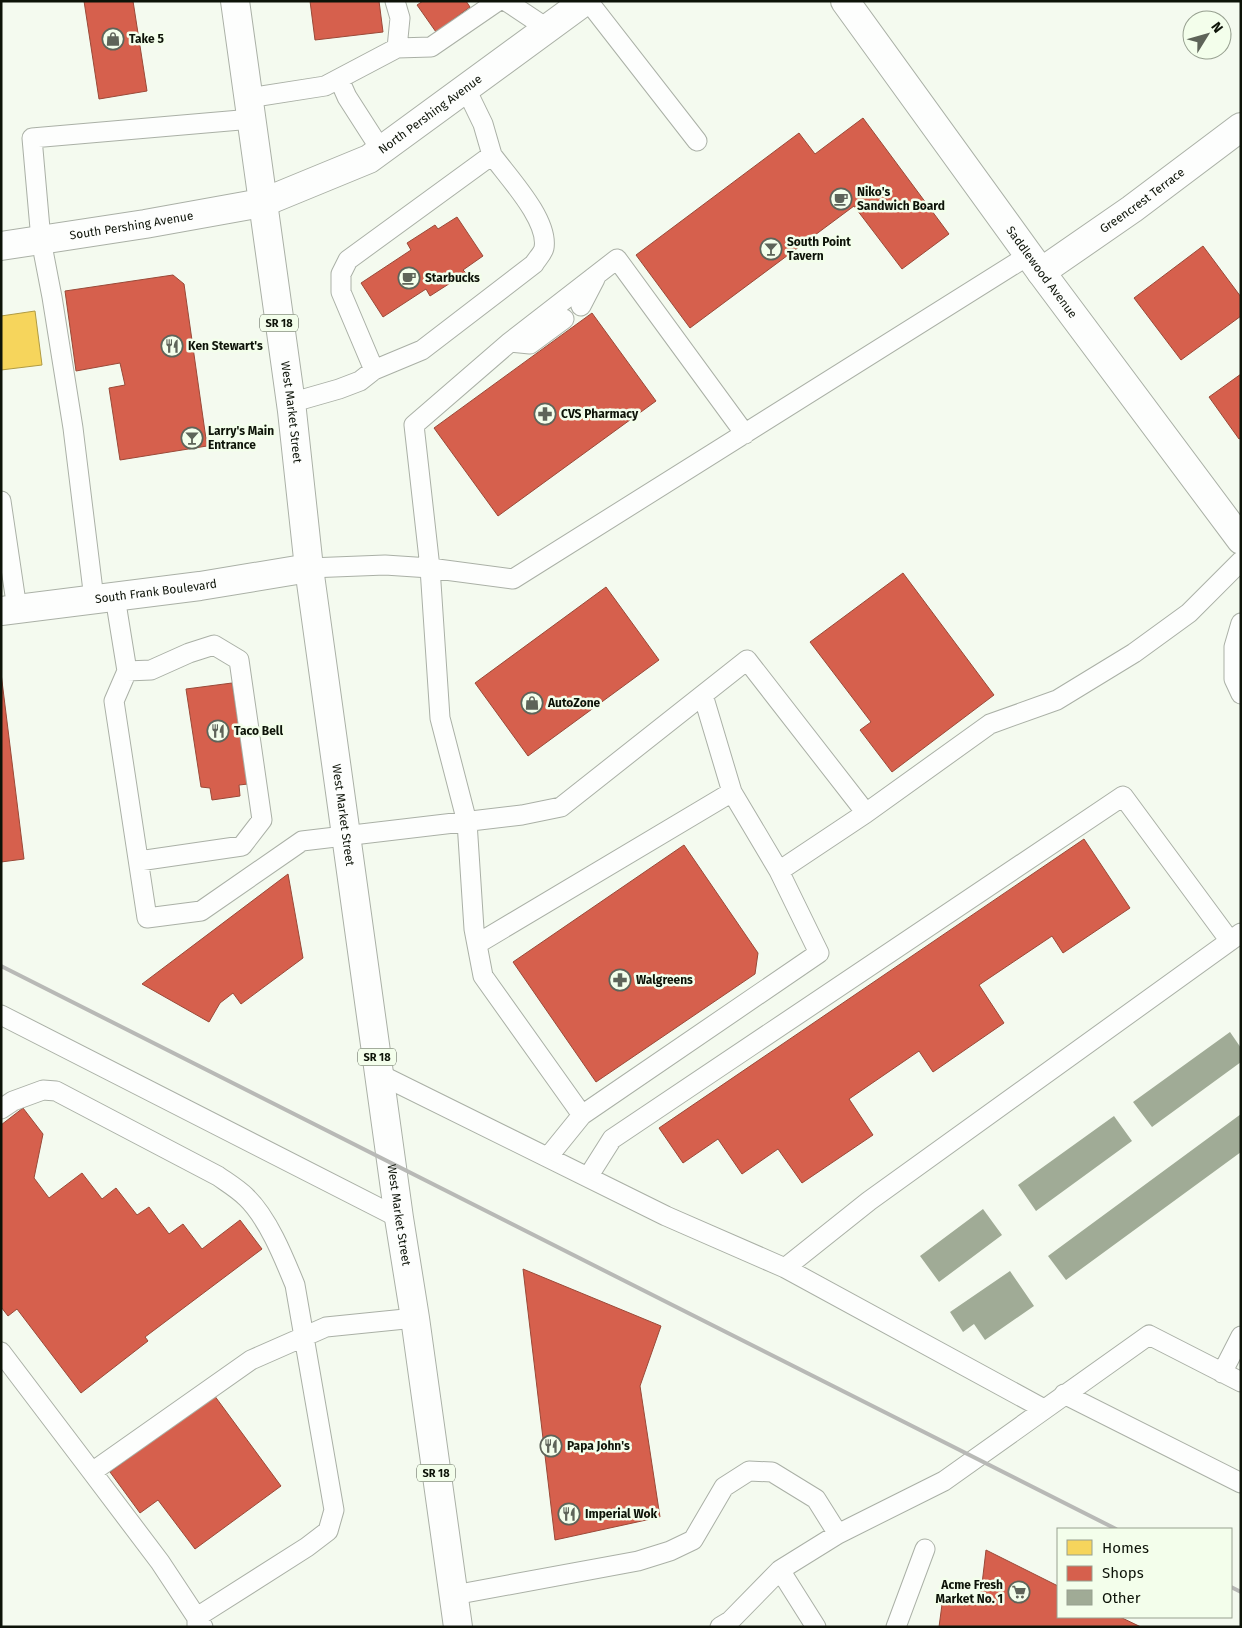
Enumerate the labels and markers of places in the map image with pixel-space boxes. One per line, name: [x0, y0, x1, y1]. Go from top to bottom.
shop icon: Take 5: [101, 27, 125, 51]
place label: Take 5: [129, 32, 164, 46]
place label: Niko's Sandwich Board: [857, 185, 945, 213]
cafe icon: Niko's Sandwich Board: [829, 187, 853, 211]
place label: South Point Tavern: [787, 235, 851, 263]
bar icon: South Point Tavern: [759, 237, 783, 261]
cafe icon: Starbucks: [397, 266, 421, 290]
place label: Starbucks: [425, 271, 480, 285]
restaurant icon: Ken Stewart's: [160, 334, 184, 358]
place label: Ken Stewart's: [188, 339, 263, 353]
pharmacy icon: CVS Pharmacy: [533, 402, 557, 426]
place label: CVS Pharmacy: [561, 407, 639, 421]
place label: Larry's Main Entrance: [208, 424, 274, 452]
bar icon: Larry's Main Entrance: [180, 426, 204, 450]
shop icon: AutoZone: [520, 691, 544, 715]
place label: AutoZone: [547, 696, 601, 710]
restaurant icon: Taco Bell: [206, 719, 230, 743]
place label: Taco Bell: [234, 724, 283, 738]
pharmacy icon: Walgreens: [608, 968, 632, 992]
place label: Walgreens: [636, 973, 693, 987]
restaurant icon: Papa John's: [539, 1434, 563, 1458]
place label: Papa John's: [567, 1439, 630, 1453]
restaurant icon: Imperial Wok: [557, 1502, 581, 1526]
place label: Imperial Wok: [585, 1507, 658, 1521]
place label: Acme Fresh Market No. 1: [935, 1578, 1003, 1606]
supermarket icon: Acme Fresh Market No. 1: [1007, 1580, 1031, 1604]

